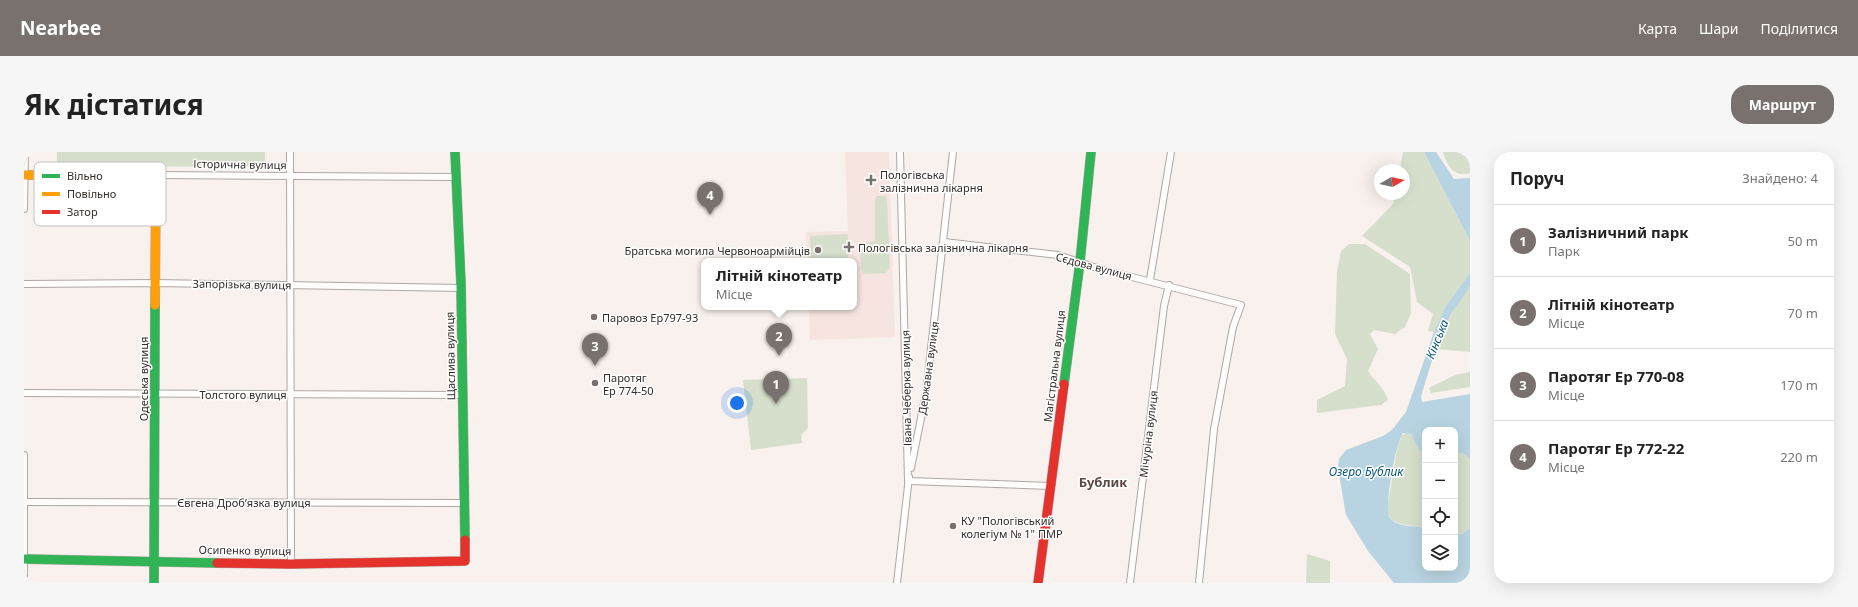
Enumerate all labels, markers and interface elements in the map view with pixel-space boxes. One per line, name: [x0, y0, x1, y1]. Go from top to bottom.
text: Nearbee: [20, 15, 101, 41]
text: Карта: [1638, 19, 1677, 38]
text: Шари: [1699, 19, 1738, 38]
text: Поділитися: [1760, 19, 1838, 38]
text: Як дістатися: [24, 85, 204, 123]
button: Маршрут: [1731, 85, 1834, 124]
street label: Історична вулиця: [193, 156, 287, 172]
legend: [34, 162, 166, 226]
north arrow: [1374, 164, 1410, 200]
place label: Пологiвська залiзнична лiкарня: [880, 167, 983, 195]
text: Поруч: [1510, 167, 1564, 190]
text: Вільно: [67, 168, 103, 183]
text: Знайдено: 4: [1742, 169, 1818, 187]
marker: Пологiвська залiзнична лiкарня: [865, 174, 877, 186]
pin: 4: [697, 182, 723, 215]
text: Повільно: [67, 186, 116, 201]
text: Затор: [67, 204, 98, 219]
text: Залізничний парк: [1548, 222, 1688, 242]
text: 1: [1519, 232, 1527, 250]
text: 50 m: [1788, 232, 1818, 250]
place label: Пологівська залізнична лікарня: [858, 240, 1028, 255]
marker: Пологівська залізнична лікарня: [843, 241, 855, 253]
text: Парк: [1548, 242, 1580, 260]
place label: Братська могила Червоноармійців: [625, 243, 810, 258]
marker: Братська могила Червоноармійців: [813, 245, 823, 255]
street label: Сєдова вулиця: [1054, 249, 1134, 283]
popup: [701, 258, 857, 310]
text: Літній кінотеатр: [716, 265, 842, 285]
street label: Запорізька вулиця: [193, 276, 291, 292]
text: Місце: [716, 285, 752, 303]
text: Літній кінотеатр: [1548, 294, 1675, 314]
text: 2: [1519, 304, 1527, 322]
text: 70 m: [1788, 304, 1818, 322]
street label: Магістральна вулиця: [1040, 309, 1068, 423]
place label: Паровоз Ер797-93: [602, 310, 698, 325]
street label: Щаслива вулиця: [442, 311, 458, 401]
marker: Паровоз Ер797-93: [589, 312, 599, 322]
text: Місце: [1548, 314, 1585, 332]
water label: Кінська: [1421, 317, 1453, 361]
street label: Державна вулиця: [914, 320, 942, 416]
pin: 2: [766, 323, 792, 356]
street label: Івана Чеберка вулиця: [897, 330, 915, 446]
pin: 3: [582, 333, 608, 366]
street label: Одеська вулиця: [136, 337, 151, 421]
text: Паротяг Ер 770-08: [1548, 366, 1684, 386]
place label: Паротяг Ер 774-50: [603, 370, 654, 398]
pin: 1: [763, 371, 789, 404]
text: 3: [1519, 376, 1527, 394]
text: 170 m: [1780, 376, 1818, 394]
marker: Паротяг Ер 774-50: [590, 378, 600, 388]
text: Місце: [1548, 386, 1585, 404]
street label: Толстого вулиця: [199, 387, 287, 402]
street label: Мічуріна вулиця: [1135, 390, 1161, 478]
your location: [727, 393, 747, 413]
map controls: [1422, 427, 1458, 571]
button: +: [1422, 427, 1458, 463]
text: Паротяг Ер 772-22: [1548, 438, 1684, 458]
text: 4: [1519, 448, 1527, 466]
text: 220 m: [1780, 448, 1818, 466]
text: Місце: [1548, 458, 1585, 476]
water label: Озеро Бублик: [1329, 463, 1404, 480]
button: −: [1422, 463, 1458, 499]
district label: Бублик: [1079, 473, 1127, 491]
street label: Євгена Дроб’язка вулиця: [177, 495, 311, 510]
button: locate: [1422, 499, 1458, 535]
place label: КУ "Пологівський колегіум № 1" ПМР: [961, 513, 1063, 541]
marker: КУ "Пологівський колегіум № 1" ПМР: [948, 521, 958, 531]
button: layers: [1422, 535, 1458, 571]
street label: Осипенко вулиця: [199, 542, 291, 558]

